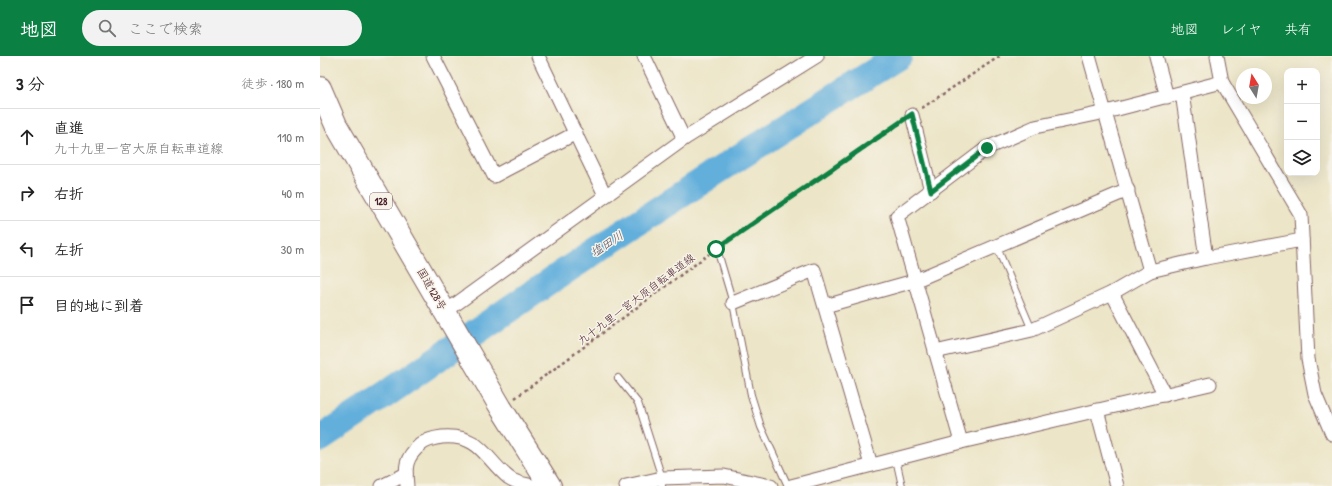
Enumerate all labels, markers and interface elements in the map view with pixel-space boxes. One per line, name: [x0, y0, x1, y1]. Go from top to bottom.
search box: [82, 10, 362, 46]
text: 地図: [20, 16, 58, 42]
icon: search: [96, 17, 118, 39]
text: ここで検索: [128, 18, 203, 39]
text: 地図: [1171, 19, 1199, 38]
text: レイヤ: [1221, 19, 1262, 38]
text: 共有: [1284, 19, 1312, 38]
north arrow: [1236, 68, 1272, 104]
map controls: [1284, 68, 1320, 176]
button: +: [1284, 68, 1320, 104]
text: 3 分: [16, 72, 45, 95]
text: 徒歩 · 180 m: [241, 74, 304, 92]
button: −: [1284, 104, 1320, 140]
text: 直進: [54, 117, 84, 138]
icon: ahead: [16, 126, 38, 148]
text: 110 m: [277, 128, 304, 146]
text: 九十九里一宮大原自転車道線: [54, 139, 223, 157]
route end: [978, 139, 996, 157]
button: layers: [1284, 140, 1320, 176]
icon: right: [16, 182, 38, 204]
text: 右折: [54, 183, 84, 204]
text: 40 m: [281, 184, 304, 202]
road number: 128: [370, 193, 392, 209]
water label: 塩田川: [587, 227, 626, 261]
icon: left: [16, 238, 38, 260]
text: 左折: [54, 239, 84, 260]
text: 30 m: [281, 240, 304, 258]
route start: [707, 240, 725, 258]
street label: 九十九里一宮大原自転車道線: [575, 250, 697, 348]
street label: 国道128号: [414, 265, 450, 313]
icon: arrive: [16, 294, 38, 316]
text: 目的地に到着: [54, 295, 144, 316]

